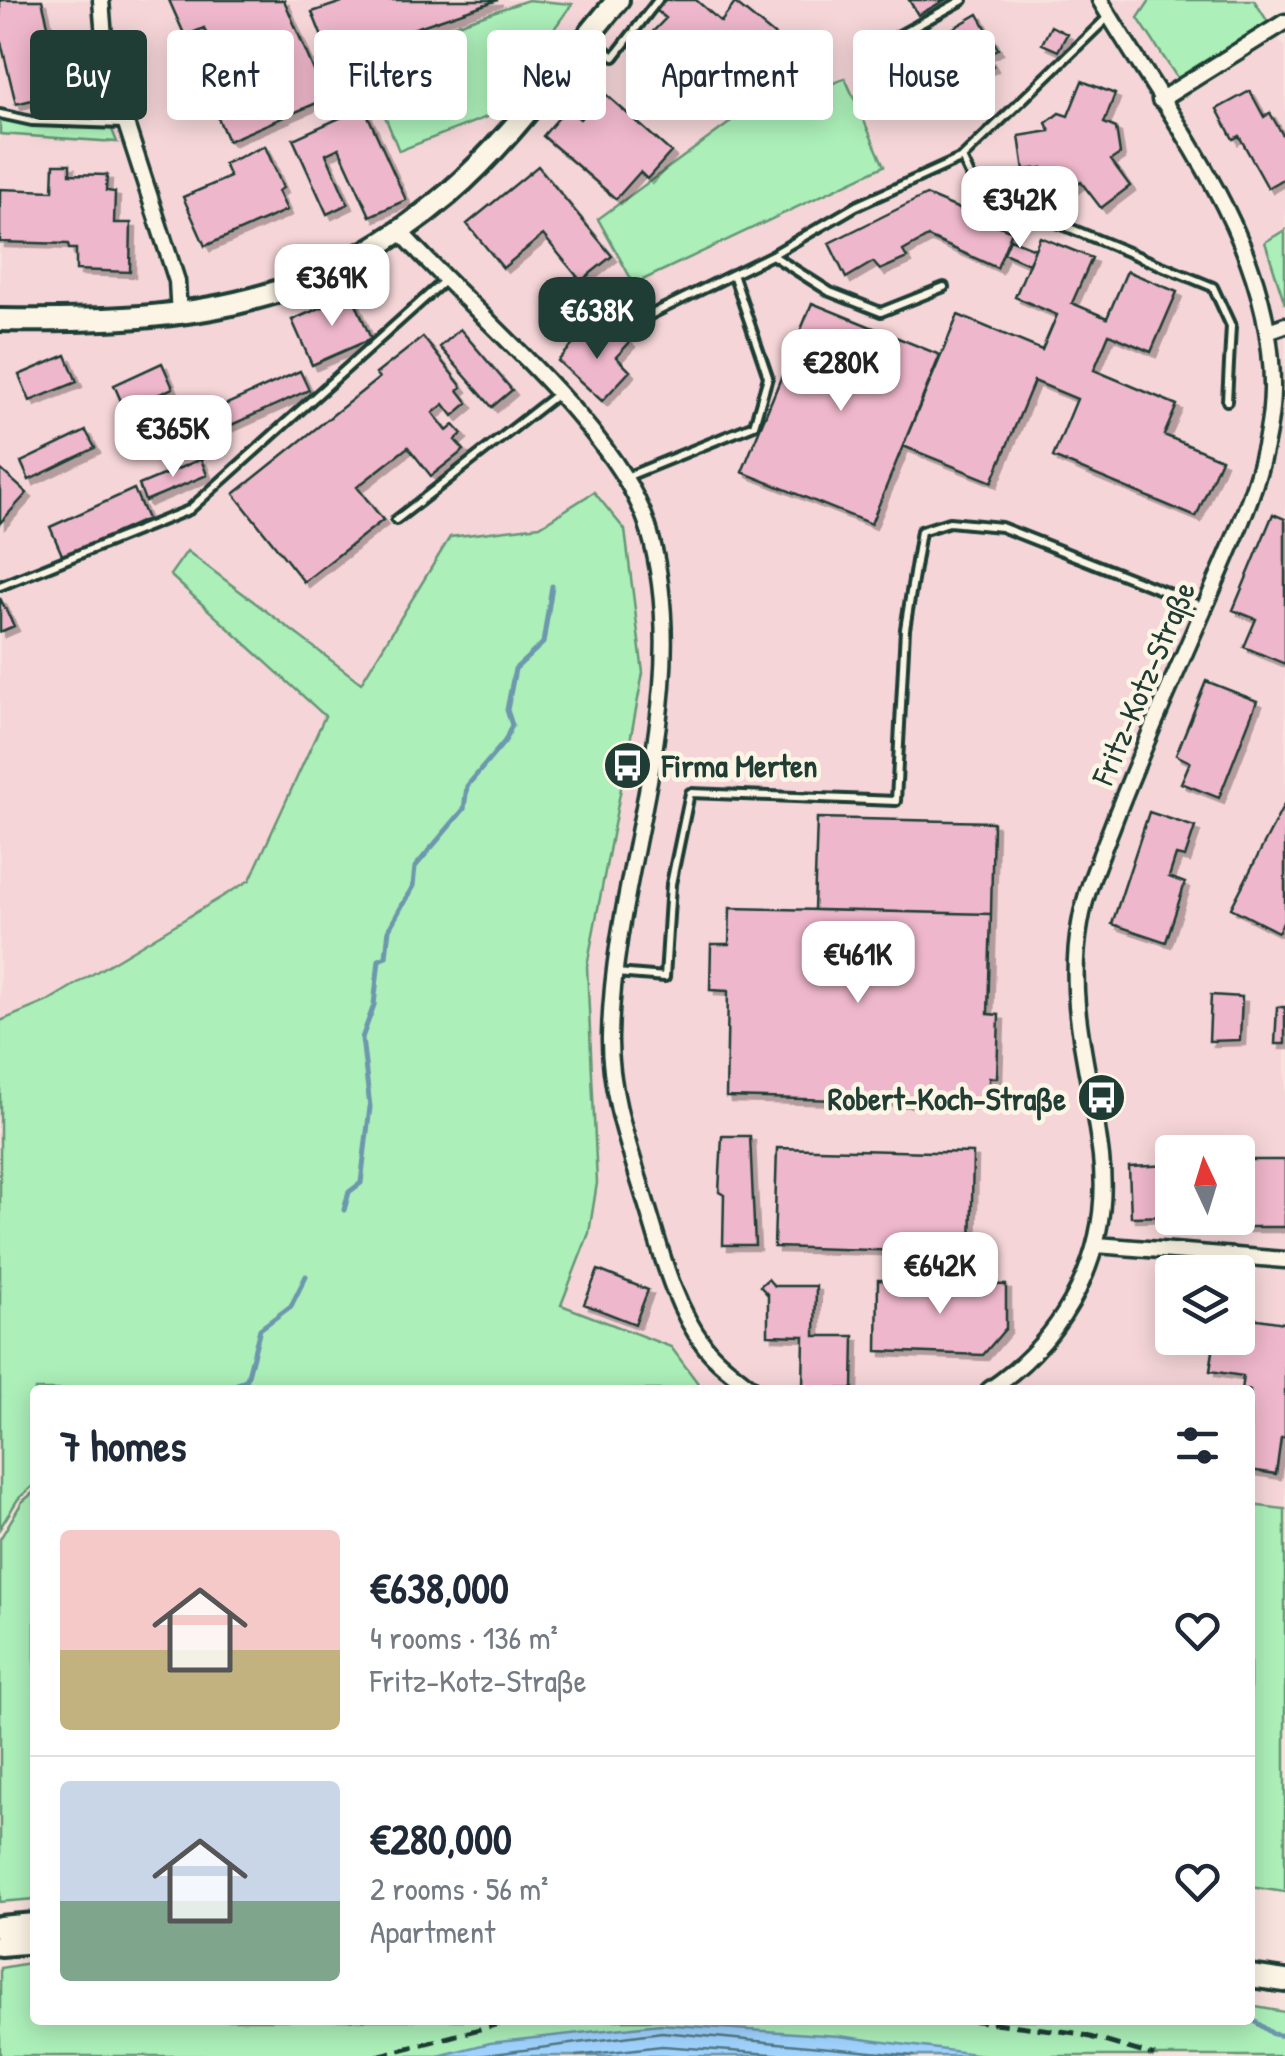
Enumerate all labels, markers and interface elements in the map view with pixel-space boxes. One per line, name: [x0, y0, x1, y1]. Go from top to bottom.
chip: Buy: [30, 30, 147, 120]
chip: Rent: [167, 30, 294, 120]
chip: Filters: [314, 30, 467, 120]
chip: New: [487, 30, 606, 120]
chip: Apartment: [626, 30, 833, 120]
chip: House: [853, 30, 995, 120]
pin: €342K: [950, 166, 1090, 251]
text: €342K: [983, 177, 1057, 220]
pin: €369K: [262, 244, 402, 329]
text: €369K: [297, 255, 367, 298]
pin: €638K: [527, 277, 667, 362]
text: €638K: [560, 288, 634, 331]
pin: €280K: [771, 329, 911, 414]
text: €280K: [803, 340, 879, 383]
pin: €365K: [103, 395, 243, 480]
text: €365K: [137, 406, 209, 449]
street label: Fritz-Kotz-Straße: [1081, 575, 1205, 792]
bus stop icon: Firma Merten: [601, 739, 653, 791]
place label: Firma Merten: [661, 744, 817, 787]
pin: €461K: [788, 921, 928, 1006]
text: €461K: [824, 932, 892, 975]
bus stop icon: Robert-Koch-Straße: [1075, 1072, 1127, 1124]
place label: Robert-Koch-Straße: [828, 1077, 1066, 1121]
north arrow: [1155, 1135, 1255, 1235]
map controls: [1155, 1135, 1255, 1355]
pin: €642K: [870, 1232, 1010, 1317]
text: €642K: [904, 1243, 976, 1286]
button: layers: [1155, 1255, 1255, 1355]
text: 7 homes: [60, 1417, 186, 1474]
icon: filters: [1170, 1418, 1225, 1473]
text: €638,000: [370, 1559, 509, 1616]
icon: home: [140, 1570, 260, 1690]
icon: heart: [1170, 1603, 1225, 1658]
text: 4 rooms · 136 m²: [370, 1616, 558, 1659]
text: Fritz-Kotz-Straße: [370, 1659, 587, 1702]
text: €280,000: [370, 1810, 512, 1867]
icon: home: [140, 1821, 260, 1941]
icon: heart: [1170, 1854, 1225, 1909]
text: 2 rooms · 56 m²: [370, 1867, 548, 1910]
text: Apartment: [370, 1910, 495, 1953]

